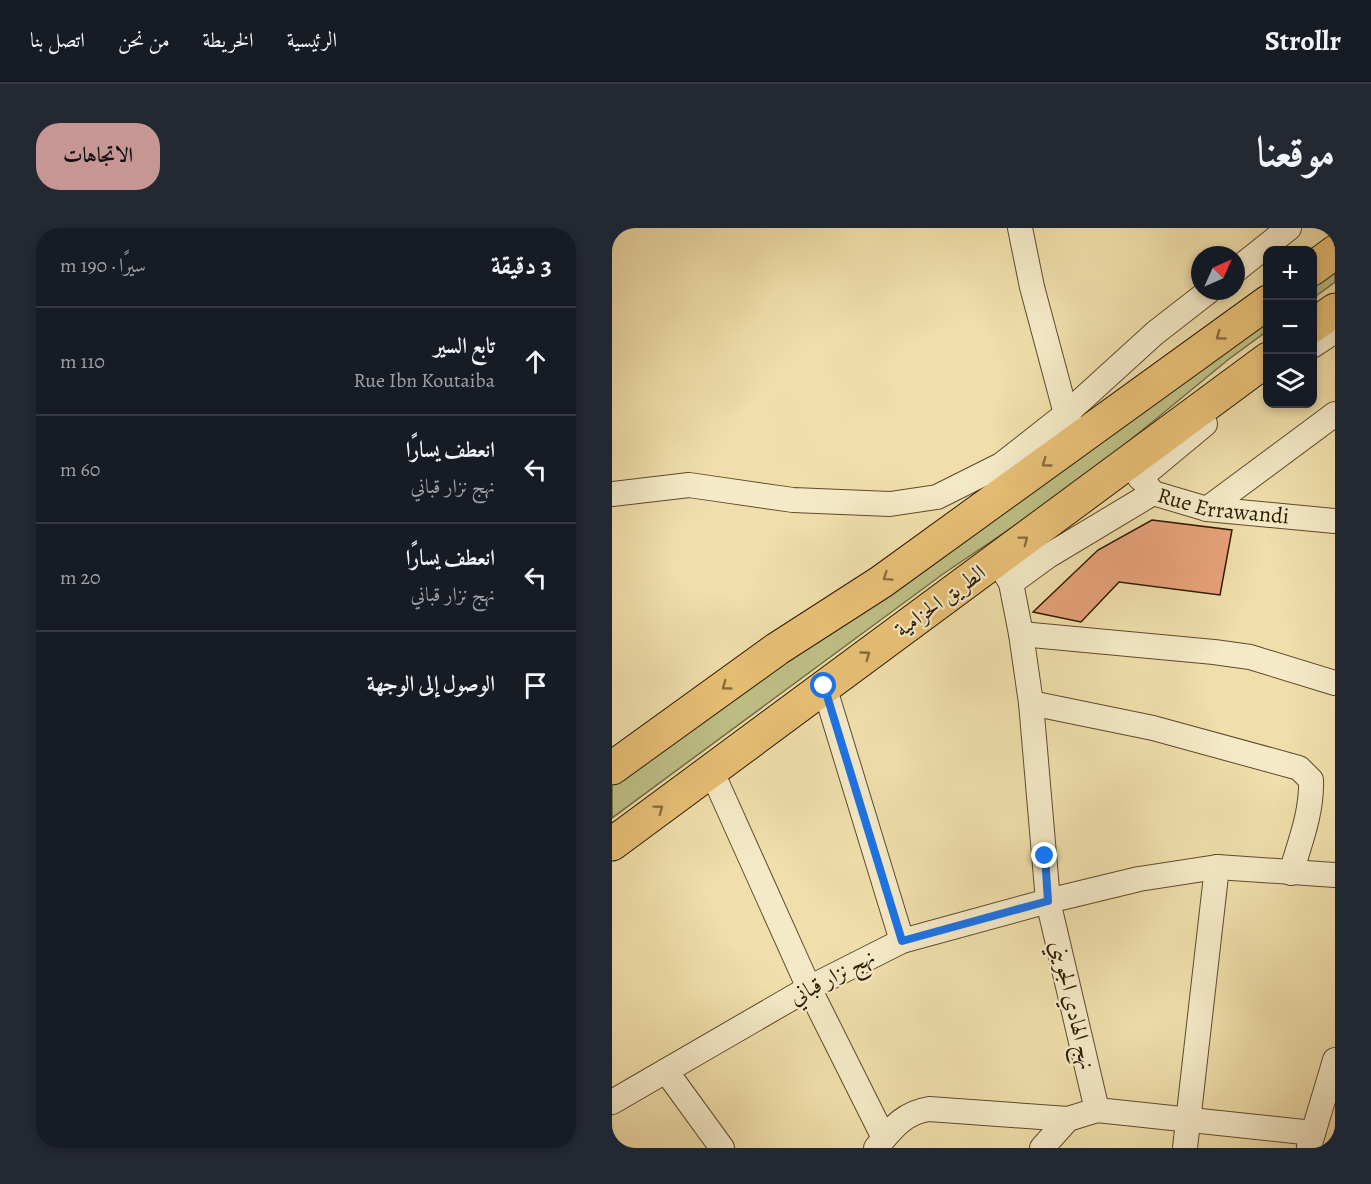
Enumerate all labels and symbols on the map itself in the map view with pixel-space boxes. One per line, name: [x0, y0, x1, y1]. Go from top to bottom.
north arrow: [1191, 246, 1245, 300]
one-way arrow: [1216, 329, 1227, 340]
one-way arrow: [1041, 456, 1052, 467]
street label: Rue Errawandi: [1154, 480, 1291, 532]
one-way arrow: [1017, 536, 1028, 547]
street label: الطريق الحزامية: [888, 558, 992, 644]
one-way arrow: [883, 570, 894, 581]
one-way arrow: [860, 651, 871, 662]
route start: [810, 672, 836, 698]
one-way arrow: [721, 679, 732, 690]
one-way arrow: [652, 805, 663, 816]
route end: [1031, 842, 1057, 868]
street label: نهج الهادي الجويني: [1040, 937, 1102, 1073]
street label: نهج نزار قباني: [784, 942, 882, 1016]

